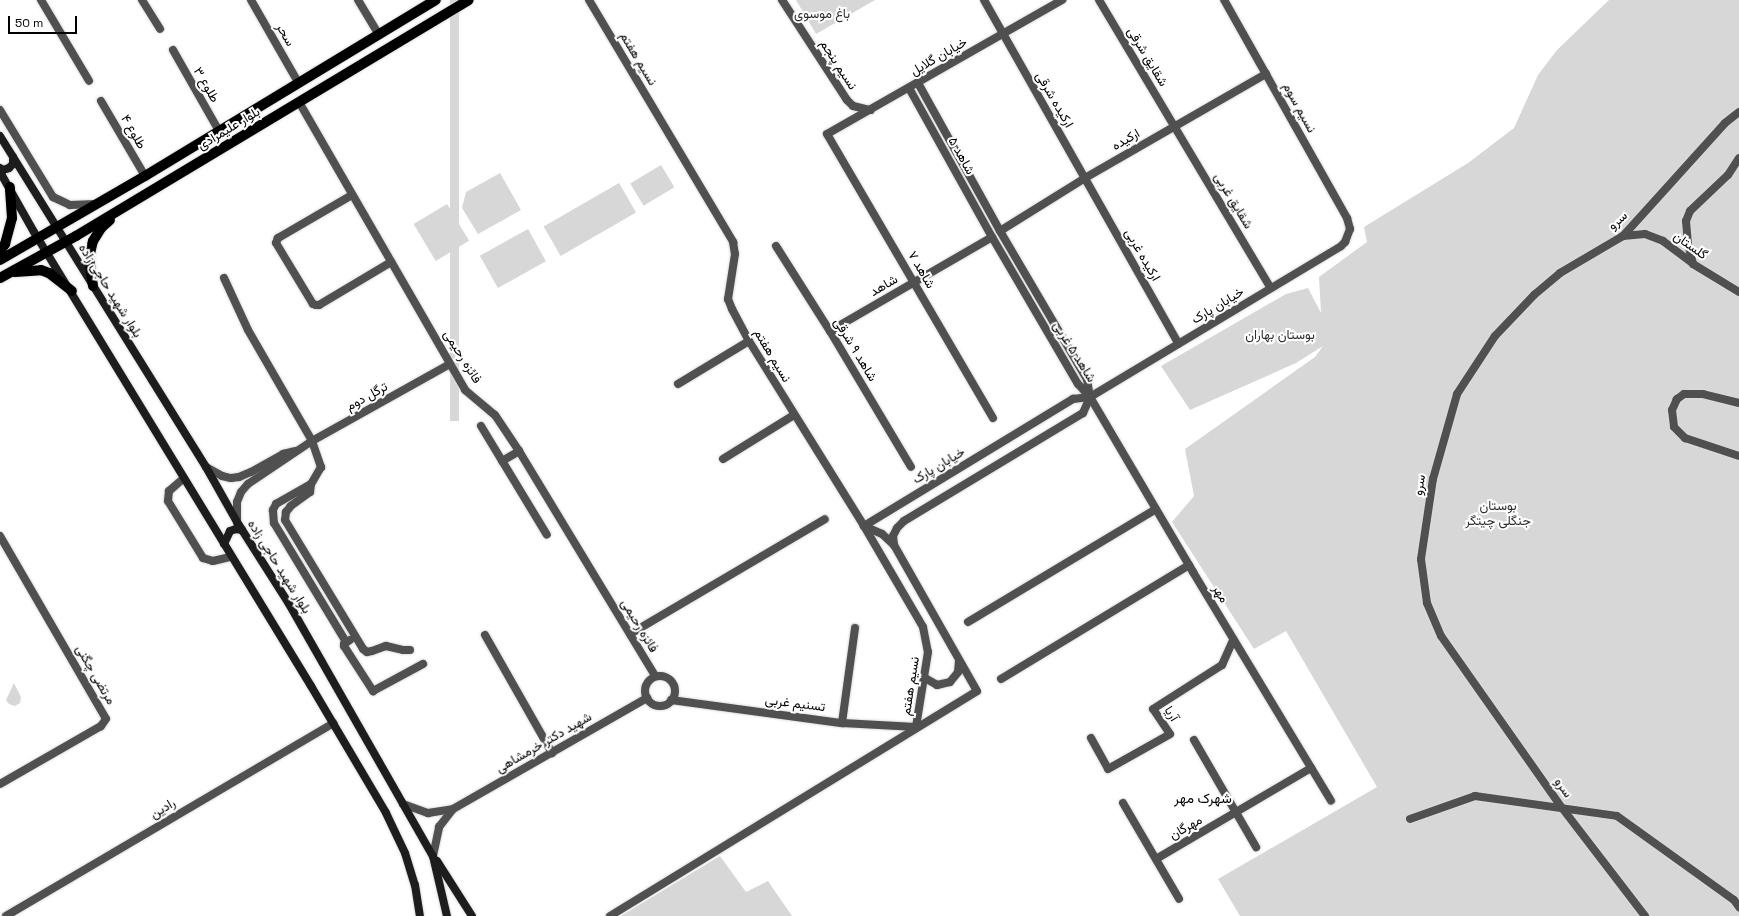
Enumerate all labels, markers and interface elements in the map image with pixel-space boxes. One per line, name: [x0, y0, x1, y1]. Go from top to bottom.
park label: باغ موسوی: [794, 6, 850, 22]
scale bar: [10, 8, 79, 34]
text: 50 m: [15, 15, 43, 31]
street label: سحر: [272, 21, 298, 49]
street label: شقایق شرقی: [1123, 25, 1171, 89]
street label: نسیم هفتم: [616, 30, 660, 88]
street label: خیابان گلایل: [908, 34, 970, 80]
street label: نسیم پنجم: [816, 37, 860, 93]
street label: طلوع ۳: [190, 65, 222, 105]
street label: ارکیده شرقی: [1032, 69, 1076, 131]
street label: نسیم سوم: [1279, 80, 1319, 136]
street label: بلوار علیمرادی: [195, 104, 263, 154]
street label: طلوع ۴: [117, 112, 149, 152]
street label: ارکیده: [1109, 126, 1143, 154]
street label: شاهد ۵: [944, 134, 978, 178]
street label: شقایق غربی: [1210, 170, 1256, 232]
street label: سرو: [1605, 208, 1631, 234]
street label: ارکیده غربی: [1121, 226, 1163, 284]
street label: گلستان: [1670, 229, 1710, 263]
street label: بلوار شهید حاجی زاده: [75, 241, 145, 341]
street label: شاهد ۷: [904, 249, 938, 291]
street label: شاهد: [867, 272, 901, 300]
street label: خیابان پارک: [1189, 284, 1247, 328]
street label: شاهد ۹ شرقی: [830, 315, 880, 385]
street label: شاهد ۵ غربی: [1049, 319, 1099, 385]
street label: نسیم هفتم: [750, 327, 794, 385]
park label: بوستان بهاران: [1245, 327, 1315, 343]
street label: فائزه رحیمی: [440, 328, 484, 386]
street label: ترگل دوم: [343, 379, 391, 415]
street label: خیابان پارک: [910, 444, 968, 488]
street label: سرو: [1411, 473, 1429, 497]
park label: بوستان جنگلی چیتگر: [1465, 499, 1531, 530]
street label: بلوار شهید حاجی زاده: [244, 517, 314, 617]
street label: مهر: [1209, 582, 1231, 606]
street label: فائزه رحیمی: [617, 596, 661, 656]
street label: مرتضی چگنی: [72, 642, 118, 708]
street label: نسیم هفتم: [899, 655, 923, 717]
street label: تسنیم غربی: [764, 693, 826, 715]
street label: آریا: [1160, 704, 1182, 724]
street label: شهید دکتر خرمشاهی: [493, 709, 595, 777]
street label: سرو: [1551, 775, 1575, 801]
district label: شهرک مهر: [1174, 790, 1232, 806]
street label: رادین: [148, 795, 178, 823]
street label: مهرگان: [1167, 812, 1205, 844]

